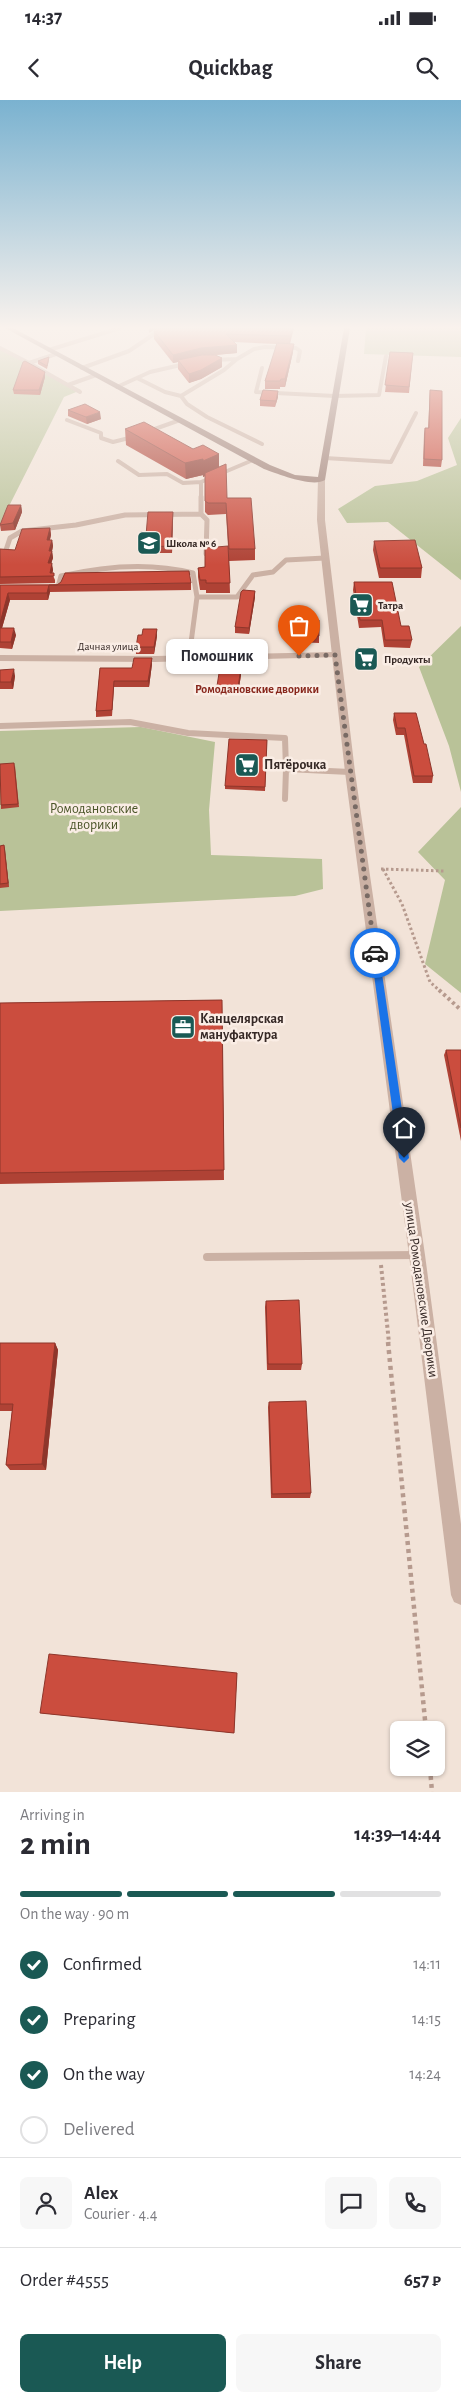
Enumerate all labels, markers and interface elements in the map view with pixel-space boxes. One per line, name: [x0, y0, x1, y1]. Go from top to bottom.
text: 14:37: [25, 8, 62, 27]
icon: back: [20, 54, 48, 82]
icon: search: [413, 54, 441, 82]
text: Quickbag: [189, 57, 272, 79]
school or university icon: Школа № 6: [136, 530, 162, 556]
place label: Школа № 6: [166, 538, 216, 549]
supermarket icon: Татра: [348, 592, 374, 618]
place label: Татра: [378, 600, 403, 611]
pin: [278, 605, 320, 656]
icon: bag: [285, 612, 313, 640]
callout: Помошник: [166, 638, 269, 674]
street label: Дачная улица: [77, 641, 139, 652]
supermarket icon: Продукты: [353, 646, 379, 672]
text: Помошник: [180, 648, 254, 664]
place label: Продукты: [384, 654, 430, 665]
district label: Ромодановские дворики: [195, 683, 319, 695]
supermarket icon: Пятёрочка: [234, 752, 260, 778]
place label: Пятёрочка: [264, 758, 327, 772]
park label: Ромодановские дворики: [50, 802, 138, 832]
courier: [350, 928, 400, 978]
icon: car: [361, 939, 389, 967]
place label: Канцелярская мануфактура: [200, 1012, 284, 1042]
office icon: Канцелярская мануфактура: [170, 1014, 196, 1040]
pin: [383, 1107, 425, 1158]
icon: home: [390, 1114, 418, 1142]
street label: улица Ромодановские Дворики: [402, 1201, 440, 1379]
map controls: [390, 1721, 445, 1776]
button: layers: [390, 1721, 445, 1776]
text: Arriving in: [20, 1807, 85, 1823]
text: 14:39–14:44: [354, 1825, 441, 1844]
text: 2 min: [20, 1828, 91, 1860]
text: On the way · 90 m: [20, 1906, 129, 1922]
icon: check: [20, 1951, 48, 1979]
text: Confirmed: [63, 1955, 142, 1974]
text: 14:11: [413, 1956, 441, 1972]
icon: check: [20, 2006, 48, 2034]
text: Preparing: [63, 2010, 136, 2029]
text: 14:15: [412, 2011, 441, 2027]
icon: check: [20, 2061, 48, 2089]
text: On the way: [63, 2065, 145, 2084]
text: 14:24: [409, 2066, 441, 2082]
text: Delivered: [63, 2120, 135, 2139]
button: person: [20, 2177, 72, 2229]
button: chat: [325, 2177, 377, 2229]
button: phone: [389, 2177, 441, 2229]
text: Alex: [84, 2184, 118, 2203]
text: Courier · 4.4: [84, 2206, 157, 2222]
text: Order #4555: [20, 2271, 109, 2290]
text: 657 ₽: [404, 2271, 441, 2290]
button: Help: [20, 2334, 226, 2392]
button: Share: [236, 2334, 441, 2392]

